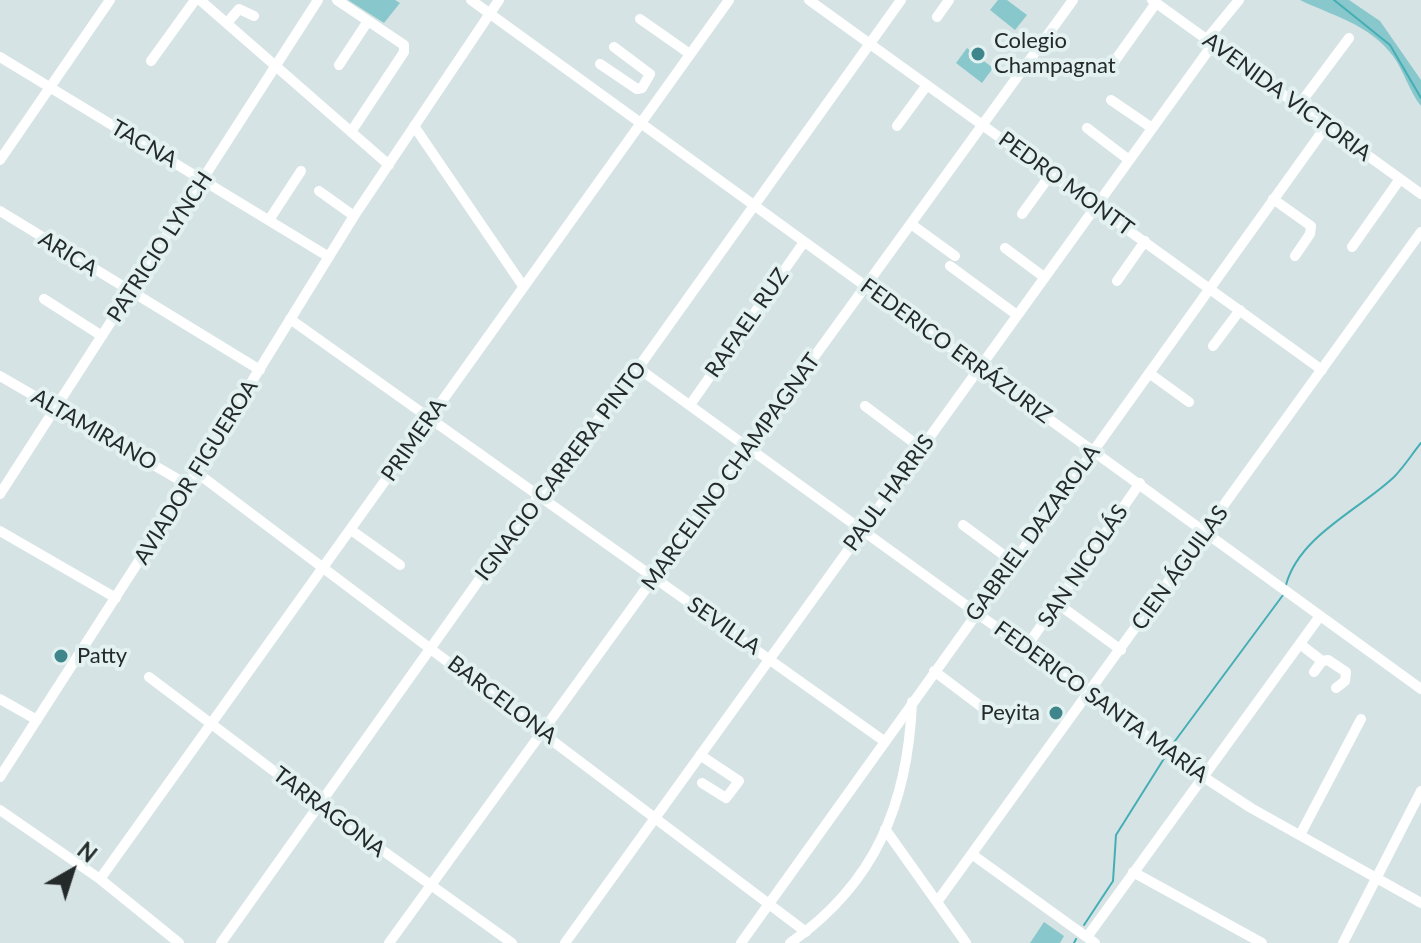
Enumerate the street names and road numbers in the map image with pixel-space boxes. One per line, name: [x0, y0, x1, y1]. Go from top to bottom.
street label: AVENIDA VICTORIA: [1198, 27, 1376, 167]
street label: TACNA: [106, 114, 182, 174]
street label: PEDRO MONTT: [993, 126, 1139, 242]
street label: PATRICIO LYNCH: [102, 167, 218, 327]
street label: ARICA: [34, 226, 102, 282]
street label: RAFAEL RUZ: [700, 263, 794, 383]
street label: FEDERICO ERRÁZURIZ: [855, 273, 1057, 429]
street label: MARCELINO CHAMPAGNAT: [636, 348, 826, 596]
street label: IGNACIO CARRERA PINTO: [470, 356, 652, 586]
street label: AVIADOR FIGUEROA: [128, 375, 264, 569]
street label: ALTAMIRANO: [27, 384, 161, 476]
street label: PRIMERA: [376, 394, 452, 486]
street label: PAUL HARRIS: [838, 430, 940, 556]
street label: GABRIEL DAZAROLA: [960, 440, 1106, 626]
street label: SAN NICOLÁS: [1032, 500, 1134, 632]
street label: CIEN ÁGUILAS: [1126, 501, 1234, 635]
street label: SEVILLA: [682, 591, 766, 661]
street label: FEDERICO SANTA MARÍA: [989, 616, 1213, 788]
street label: BARCELONA: [442, 650, 562, 750]
street label: TARRAGONA: [268, 761, 390, 863]

